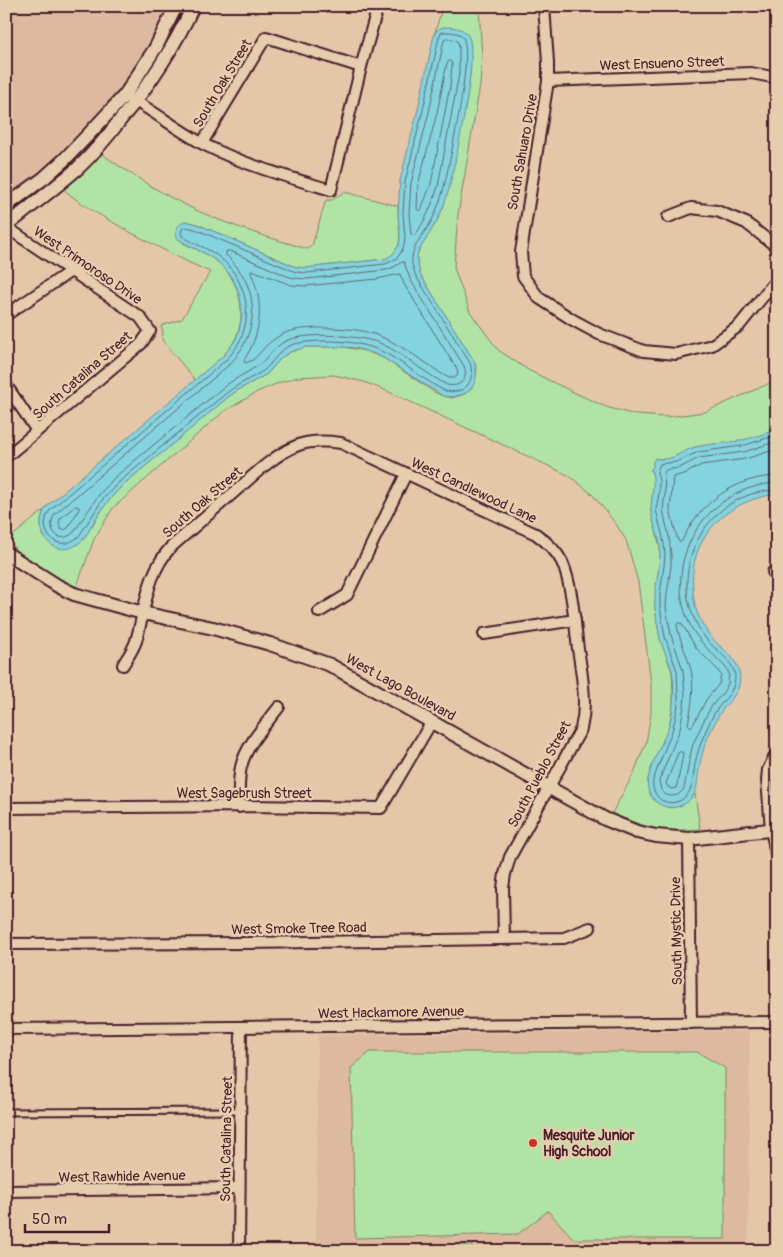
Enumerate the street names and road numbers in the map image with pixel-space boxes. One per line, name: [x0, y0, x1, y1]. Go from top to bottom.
street label: South Oak Street: [189, 36, 256, 131]
street label: West Ensueno Street: [599, 53, 725, 74]
street label: South Sahuaro Drive: [504, 92, 541, 212]
street label: West Primoroso Drive: [30, 223, 145, 308]
street label: South Catalina Street: [29, 327, 136, 423]
street label: West Candlewood Lane: [408, 454, 539, 527]
street label: South Oak Street: [159, 463, 246, 542]
street label: West Lago Boulevard: [343, 650, 459, 725]
street label: South Pueblo Street: [504, 718, 575, 830]
street label: West Sagebrush Street: [176, 785, 312, 802]
street label: South Mystic Drive: [667, 877, 686, 985]
street label: West Smoke Tree Road: [231, 919, 367, 938]
street label: West Hackamore Avenue: [318, 1003, 464, 1022]
street label: South Catalina Street: [217, 1076, 236, 1202]
street label: West Rawhide Avenue: [58, 1167, 186, 1186]

